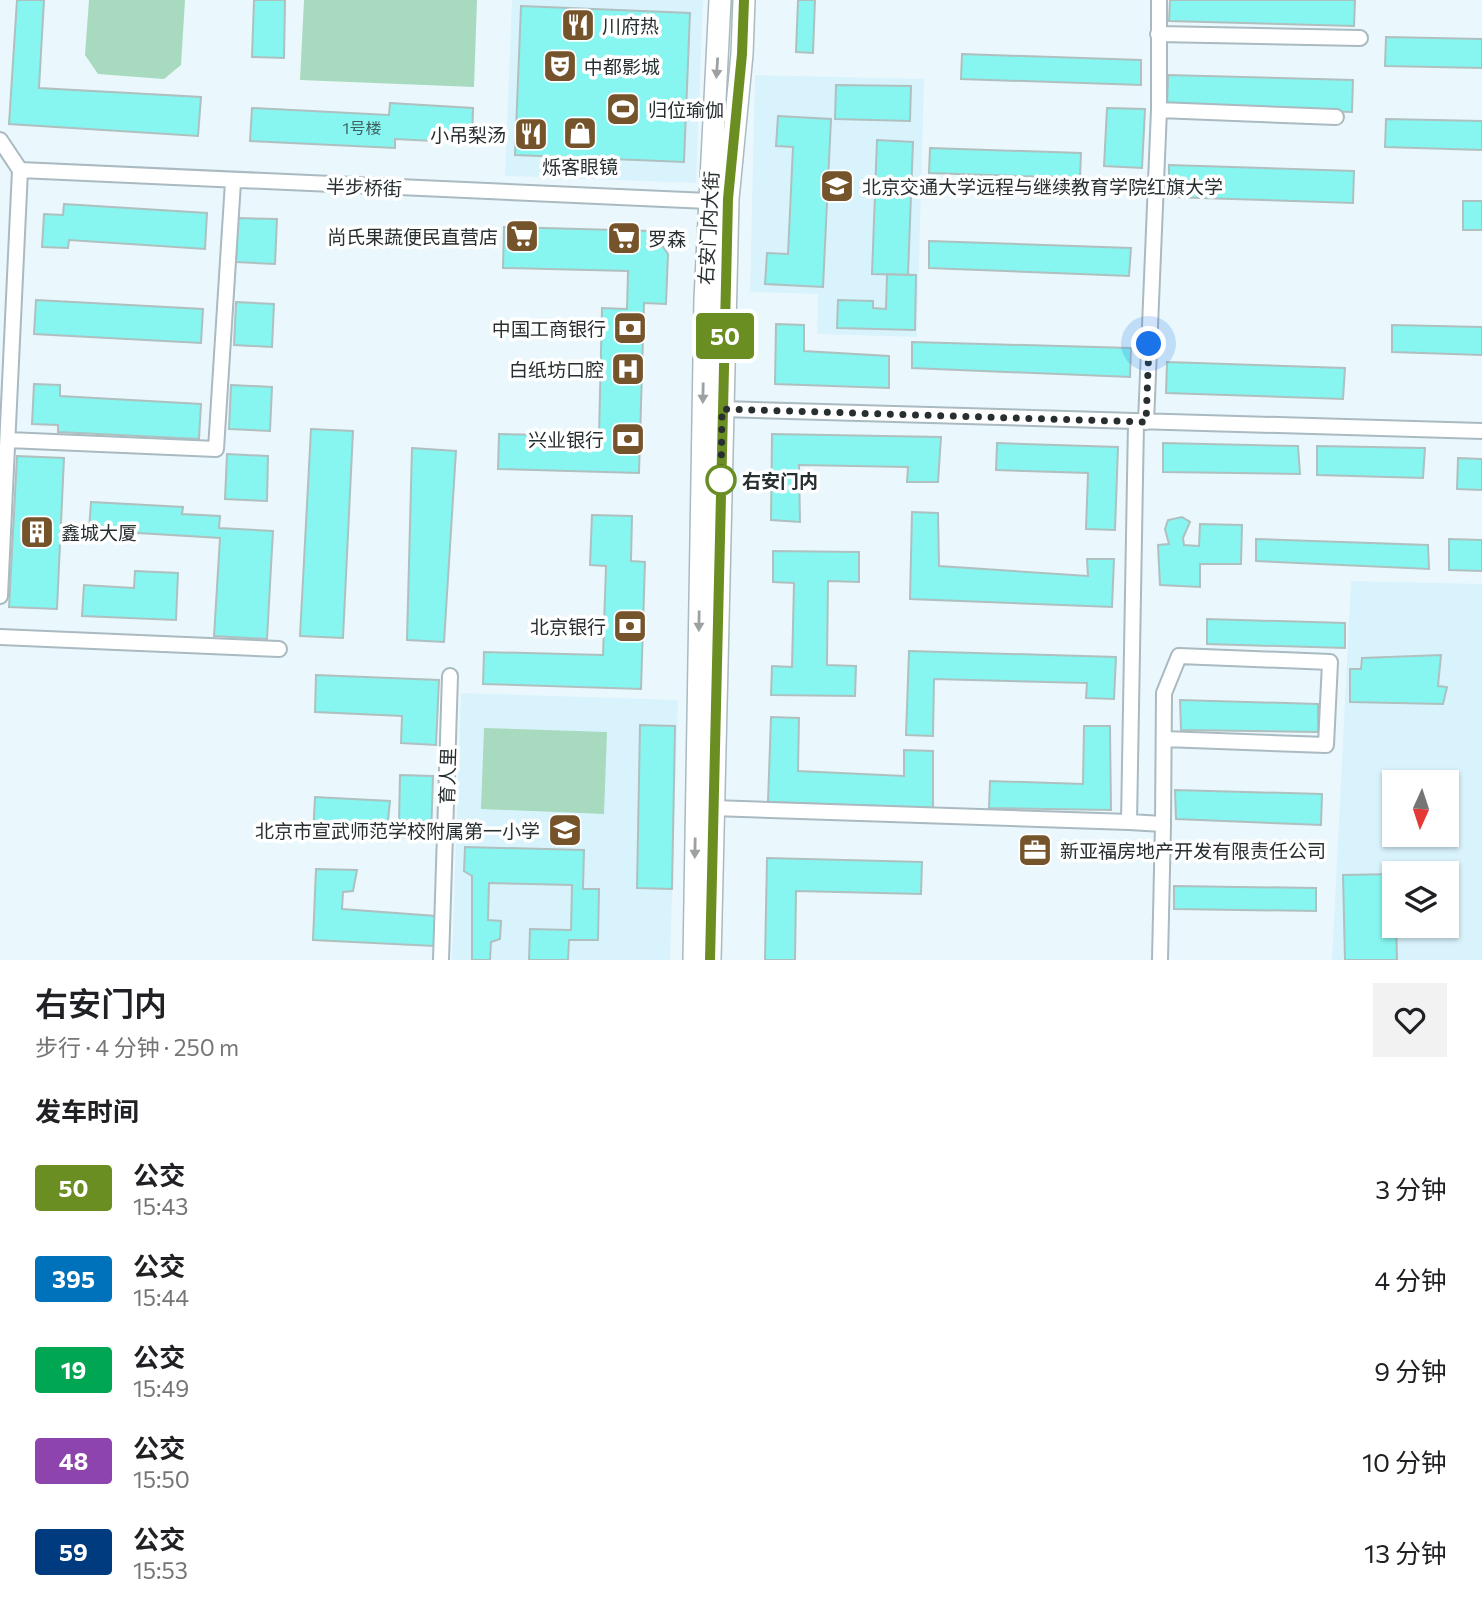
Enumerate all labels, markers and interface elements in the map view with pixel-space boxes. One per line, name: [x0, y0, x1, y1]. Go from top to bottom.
restaurant icon: 川府热: [559, 6, 597, 44]
place label: 川府热: [602, 14, 659, 37]
theatre icon: 中都影城: [541, 47, 579, 85]
place label: 中都影城: [584, 55, 660, 78]
one-way arrow: [711, 57, 722, 79]
sports icon: 归位瑜伽: [604, 90, 642, 128]
place label: 归位瑜伽: [648, 98, 724, 121]
shop icon: 烁客眼镜: [561, 114, 599, 152]
restaurant icon: 小吊梨汤: [512, 115, 550, 153]
house number: 1号楼: [343, 118, 381, 137]
place label: 小吊梨汤: [430, 123, 506, 146]
place label: 烁客眼镜: [542, 155, 618, 178]
school or university icon: 北京交通大学远程与继续教育学院红旗大学: [818, 167, 856, 205]
street label: 右安门内大街: [694, 170, 722, 286]
street label: 半步桥街: [326, 174, 402, 200]
place label: 北京交通大学远程与继续教育学院红旗大学: [862, 175, 1223, 198]
supermarket icon: 尚氏果蔬便民直营店: [503, 217, 541, 255]
supermarket icon: 罗森: [605, 219, 643, 257]
place label: 尚氏果蔬便民直营店: [327, 225, 498, 248]
place label: 罗森: [648, 227, 686, 250]
bank icon: 中国工商银行: [611, 309, 649, 347]
line badge: 50: [694, 313, 756, 359]
place label: 中国工商银行: [492, 317, 606, 340]
text: 50: [710, 321, 740, 350]
your location: [1131, 326, 1166, 361]
hospital icon: 白纸坊口腔: [609, 350, 647, 388]
place label: 白纸坊口腔: [509, 358, 604, 381]
one-way arrow: [697, 383, 709, 405]
bank icon: 兴业银行: [609, 420, 647, 458]
place label: 兴业银行: [528, 428, 604, 451]
marker: 右安门内: [706, 465, 736, 495]
place label: 右安门内: [742, 469, 818, 492]
building icon: 鑫城大厦: [18, 513, 56, 551]
place label: 鑫城大厦: [61, 521, 137, 544]
bank icon: 北京银行: [611, 607, 649, 645]
one-way arrow: [693, 610, 705, 632]
place label: 北京银行: [530, 615, 606, 638]
street label: 育人里: [435, 747, 459, 805]
north arrow: [1382, 770, 1460, 847]
map controls: [1382, 770, 1459, 938]
school or university icon: 北京市宣武师范学校附属第一小学: [546, 811, 584, 849]
place label: 北京市宣武师范学校附属第一小学: [255, 819, 540, 842]
office icon: 新亚福房地产开发有限责任公司: [1016, 831, 1054, 869]
one-way arrow: [690, 837, 701, 859]
place label: 新亚福房地产开发有限责任公司: [1060, 839, 1326, 862]
button: layers: [1382, 861, 1459, 938]
text: 右安门内: [35, 982, 167, 1023]
button: heart: [1373, 983, 1447, 1057]
text: 步行 · 4 分钟 · 250 m: [35, 1033, 239, 1061]
text: 发车时间: [35, 1095, 139, 1126]
text: 公交: [133, 1159, 185, 1190]
text: 50: [59, 1173, 88, 1202]
text: 3 分钟: [1375, 1173, 1447, 1204]
text: 15:43: [133, 1192, 188, 1220]
text: 公交: [133, 1250, 185, 1281]
text: 395: [52, 1264, 95, 1293]
text: 4 分钟: [1374, 1264, 1447, 1295]
text: 15:44: [133, 1283, 189, 1311]
text: 公交: [133, 1341, 185, 1372]
text: 19: [61, 1355, 86, 1384]
text: 9 分钟: [1374, 1355, 1447, 1386]
text: 15:49: [133, 1374, 189, 1402]
text: 公交: [133, 1432, 185, 1463]
text: 48: [59, 1446, 88, 1475]
text: 10 分钟: [1362, 1446, 1447, 1477]
text: 15:50: [133, 1465, 190, 1493]
text: 公交: [133, 1523, 185, 1554]
text: 59: [59, 1537, 88, 1566]
text: 13 分钟: [1364, 1537, 1447, 1568]
text: 15:53: [133, 1556, 188, 1584]

